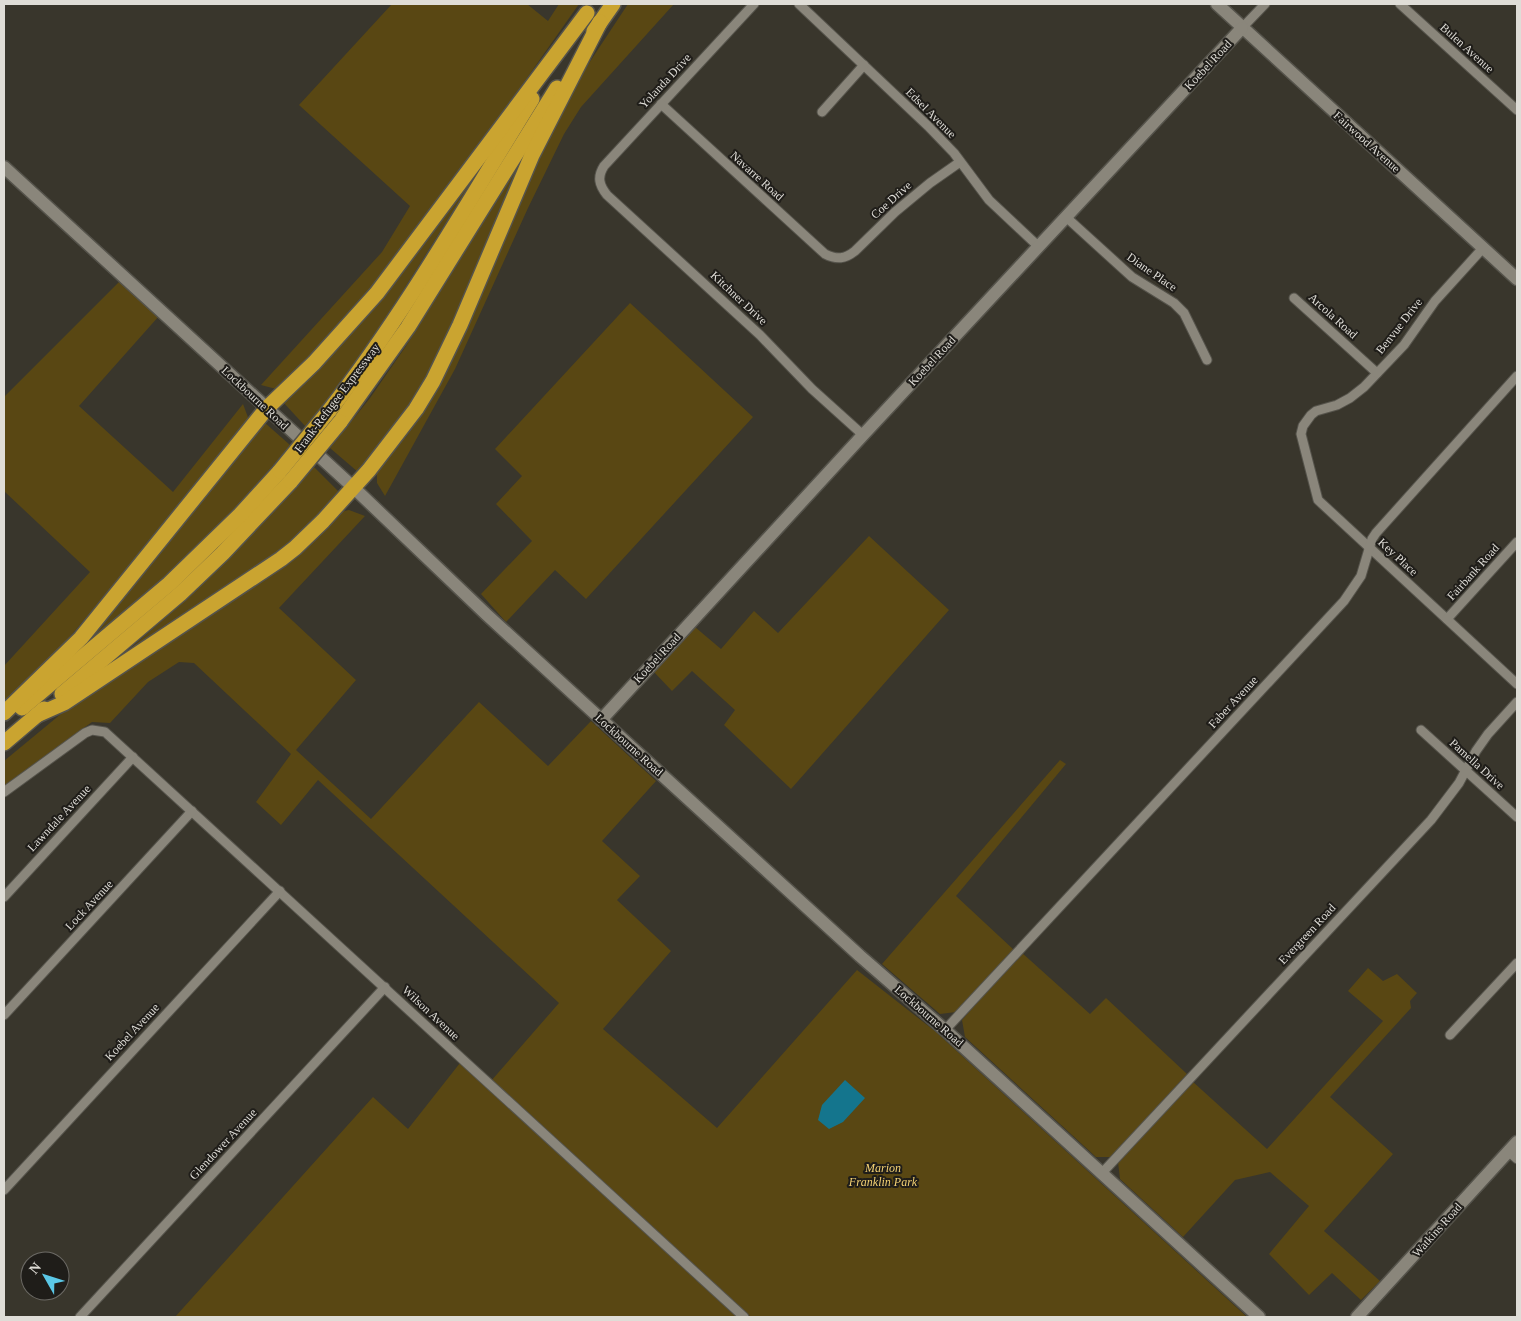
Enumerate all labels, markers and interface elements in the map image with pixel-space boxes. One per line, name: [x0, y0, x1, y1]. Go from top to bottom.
street label: Bulen Avenue: [1437, 20, 1497, 76]
street label: Koebel Road: [1181, 37, 1235, 93]
street label: Yolanda Drive: [636, 51, 694, 111]
street label: Edsel Avenue: [903, 85, 959, 141]
street label: Fairwood Avenue: [1331, 108, 1403, 176]
street label: Navarre Road: [727, 148, 787, 204]
street label: Coe Drive: [868, 178, 914, 222]
street label: Diane Place: [1124, 250, 1180, 294]
street label: Kitchner Drive: [708, 268, 770, 328]
street label: Arcola Road: [1306, 290, 1360, 342]
street label: Benvue Drive: [1373, 295, 1425, 357]
street label: Koebel Road: [905, 333, 959, 389]
street label: Frank-Refugee Expressway: [291, 341, 383, 455]
street label: Lockbourne Road: [219, 363, 291, 433]
street label: Key Place: [1375, 535, 1421, 579]
street label: Fairbank Road: [1444, 541, 1502, 603]
street label: Koebel Road: [630, 630, 684, 686]
street label: Faber Avenue: [1205, 673, 1261, 731]
street label: Lockbourne Road: [592, 711, 666, 779]
street label: Pamella Drive: [1447, 736, 1507, 792]
street label: Lawndale Avenue: [25, 782, 93, 854]
street label: Lock Avenue: [62, 877, 116, 933]
street label: Evergreen Road: [1275, 901, 1339, 967]
street label: Lockbourne Road: [892, 982, 966, 1050]
street label: Wilson Avenue: [400, 983, 462, 1043]
street label: Koebel Avenue: [102, 1000, 162, 1064]
street label: Glendower Avenue: [186, 1106, 260, 1182]
park label: Marion Franklin Park: [848, 1161, 918, 1189]
street label: Watkins Road: [1409, 1200, 1465, 1260]
north arrow: [20, 1251, 70, 1301]
text: N: [26, 1259, 44, 1277]

